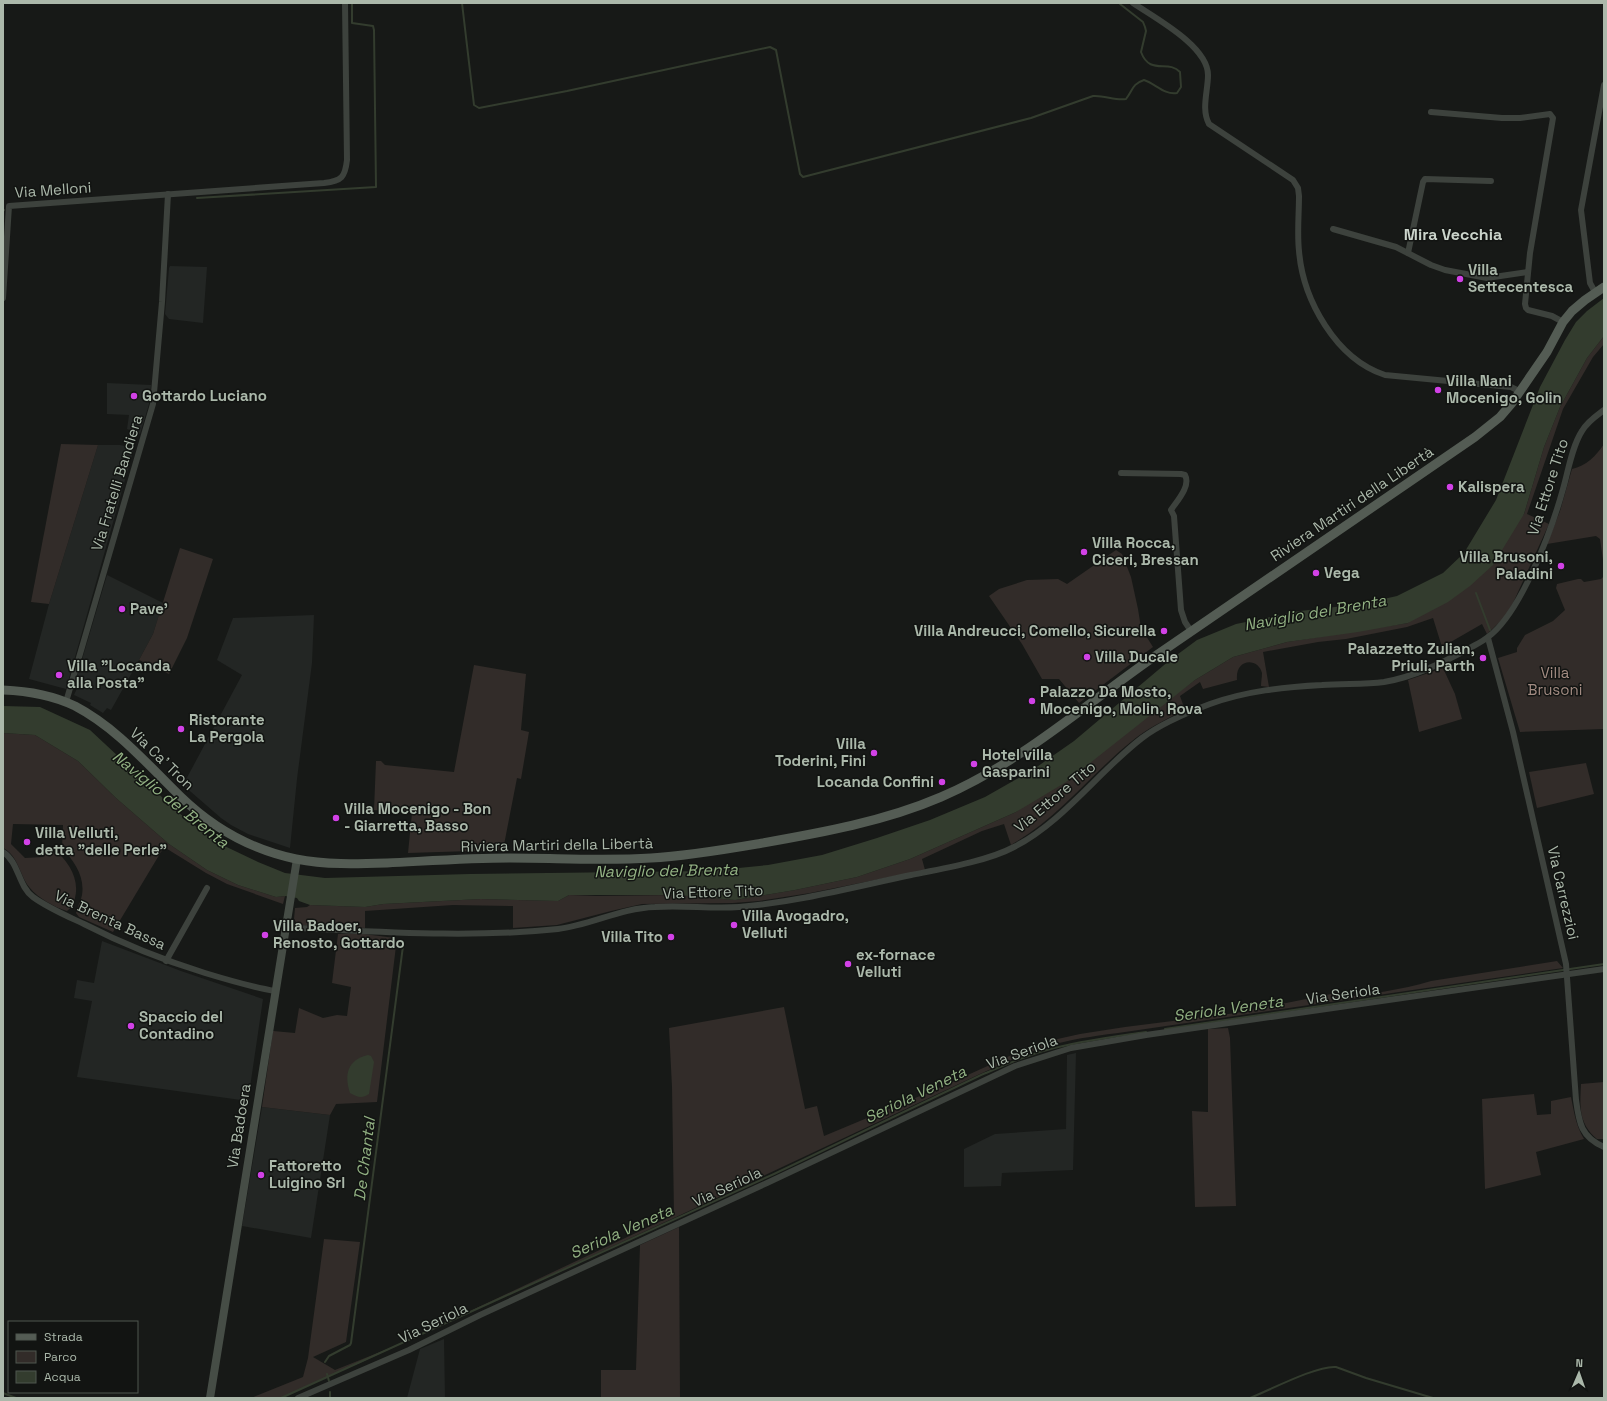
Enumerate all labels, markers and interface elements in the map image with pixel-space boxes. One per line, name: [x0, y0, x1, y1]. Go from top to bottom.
street label: Via Melloni: [14, 177, 92, 202]
district label: Mira Vecchia: [1404, 224, 1502, 245]
place label: Villa Settecentesca: [1468, 260, 1573, 296]
marker: Villa Settecentesca: [1455, 274, 1465, 284]
place label: Villa Nani Mocenigo, Golin: [1446, 371, 1562, 407]
marker: Villa Nani Mocenigo, Golin: [1433, 385, 1443, 395]
place label: Gottardo Luciano: [142, 386, 267, 405]
marker: Gottardo Luciano: [129, 391, 139, 401]
street label: Via Fratelli Bandiera: [87, 412, 146, 553]
street label: Via Ettore Tito: [1523, 436, 1572, 538]
street label: Riviera Martiri della Libertà: [1267, 442, 1437, 565]
place label: Kalispera: [1458, 477, 1525, 496]
marker: Kalispera: [1445, 482, 1455, 492]
place label: Villa Rocca, Ciceri, Bressan: [1092, 533, 1199, 569]
marker: Villa Rocca, Ciceri, Bressan: [1079, 547, 1089, 557]
place label: Villa Brusoni, Paladini: [1459, 547, 1553, 583]
marker: Villa Brusoni, Paladini: [1556, 561, 1566, 571]
place label: Vega: [1324, 563, 1360, 582]
marker: Vega: [1311, 568, 1321, 578]
water label: Naviglio del Brenta: [1242, 590, 1388, 635]
place label: Pave': [130, 599, 168, 618]
marker: Pave': [117, 604, 127, 614]
place label: Villa Andreucci, Comello, Sicurella: [914, 621, 1156, 640]
marker: Villa Andreucci, Comello, Sicurella: [1159, 626, 1169, 636]
place label: Palazzetto Zulian, Priuli, Parth: [1348, 639, 1475, 675]
place label: Villa Ducale: [1095, 647, 1178, 666]
marker: Villa Ducale: [1082, 652, 1092, 662]
marker: Palazzetto Zulian, Priuli, Parth: [1478, 653, 1488, 663]
place label: Villa "Locanda alla Posta": [67, 656, 171, 692]
park label: Villa Brusoni: [1528, 663, 1582, 699]
marker: Villa "Locanda alla Posta": [54, 670, 64, 680]
place label: Palazzo Da Mosto, Mocenigo, Molin, Rova: [1040, 682, 1202, 718]
marker: Palazzo Da Mosto, Mocenigo, Molin, Rova: [1027, 696, 1037, 706]
place label: Ristorante La Pergola: [189, 710, 265, 746]
street label: Via Ca' Tron: [126, 723, 198, 794]
marker: Ristorante La Pergola: [176, 724, 186, 734]
place label: Villa Toderini, Fini: [775, 734, 866, 770]
place label: Hotel villa Gasparini: [982, 745, 1053, 781]
water label: Naviglio del Brenta: [108, 746, 234, 853]
marker: Villa Toderini, Fini: [869, 748, 879, 758]
street label: Via Ettore Tito: [1010, 757, 1099, 836]
marker: Hotel villa Gasparini: [969, 759, 979, 769]
place label: Locanda Confini: [817, 772, 934, 791]
marker: Locanda Confini: [937, 777, 947, 787]
place label: Villa Mocenigo - Bon - Giarretta, Basso: [344, 799, 491, 835]
marker: Villa Mocenigo - Bon - Giarretta, Basso: [331, 813, 341, 823]
place label: Villa Velluti, detta "delle Perle": [35, 823, 167, 859]
street label: Riviera Martiri della Libertà: [461, 833, 654, 856]
marker: Villa Velluti, detta "delle Perle": [22, 837, 32, 847]
street label: Via Carrezzioi: [1543, 844, 1583, 942]
water label: Naviglio del Brenta: [594, 859, 739, 882]
street label: Via Ettore Tito: [662, 880, 764, 903]
street label: Via Brenta Bassa: [51, 885, 169, 954]
place label: Villa Avogadro, Velluti: [742, 906, 849, 942]
place label: Villa Badoer, Renosto, Gottardo: [273, 916, 405, 952]
marker: Villa Avogadro, Velluti: [729, 920, 739, 930]
place label: Villa Tito: [601, 927, 663, 946]
marker: Villa Badoer, Renosto, Gottardo: [260, 930, 270, 940]
marker: Villa Tito: [666, 932, 676, 942]
place label: ex-fornace Velluti: [856, 945, 936, 981]
marker: ex-fornace Velluti: [843, 959, 853, 969]
street label: Via Seriola: [1305, 979, 1381, 1008]
water label: Seriola Veneta: [1172, 990, 1285, 1027]
place label: Spaccio del Contadino: [139, 1007, 223, 1043]
marker: Spaccio del Contadino: [126, 1021, 136, 1031]
street label: Via Seriola: [984, 1030, 1060, 1073]
water label: Seriola Veneta: [861, 1060, 970, 1128]
street label: Via Badoera: [222, 1082, 255, 1170]
water label: De Chantal: [349, 1114, 380, 1202]
place label: Fattoretto Luigino Srl: [269, 1156, 345, 1192]
street label: Via Seriola: [689, 1162, 765, 1211]
marker: Fattoretto Luigino Srl: [256, 1170, 266, 1180]
water label: Seriola Veneta: [567, 1199, 677, 1264]
street label: Via Seriola: [395, 1298, 471, 1347]
legend: [8, 1321, 138, 1393]
text: Strada: [44, 1329, 83, 1345]
text: Parco: [44, 1349, 77, 1365]
north arrow: [1559, 1353, 1599, 1393]
text: N: [1575, 1356, 1583, 1370]
text: Acqua: [44, 1369, 81, 1385]

